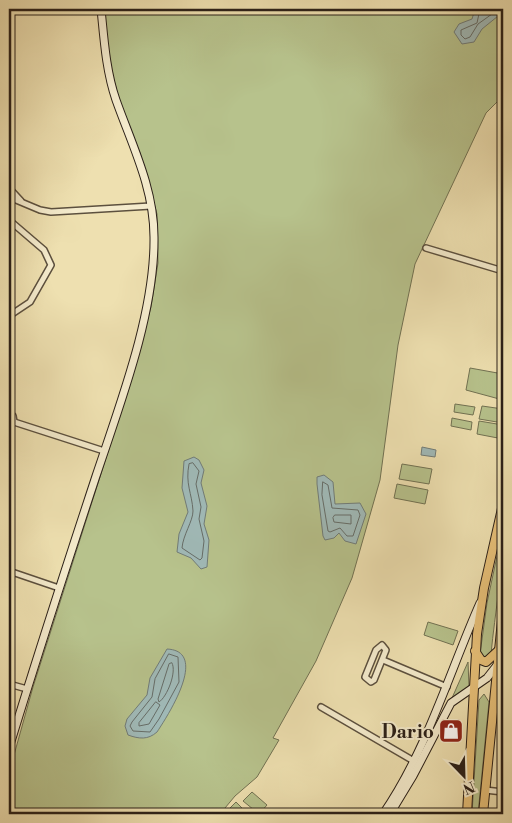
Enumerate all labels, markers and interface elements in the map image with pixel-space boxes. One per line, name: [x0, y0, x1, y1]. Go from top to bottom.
shop icon: Dario: [438, 718, 464, 744]
place label: Dario: [381, 720, 434, 744]
north arrow: [440, 750, 490, 800]
text: N: [460, 777, 477, 797]

